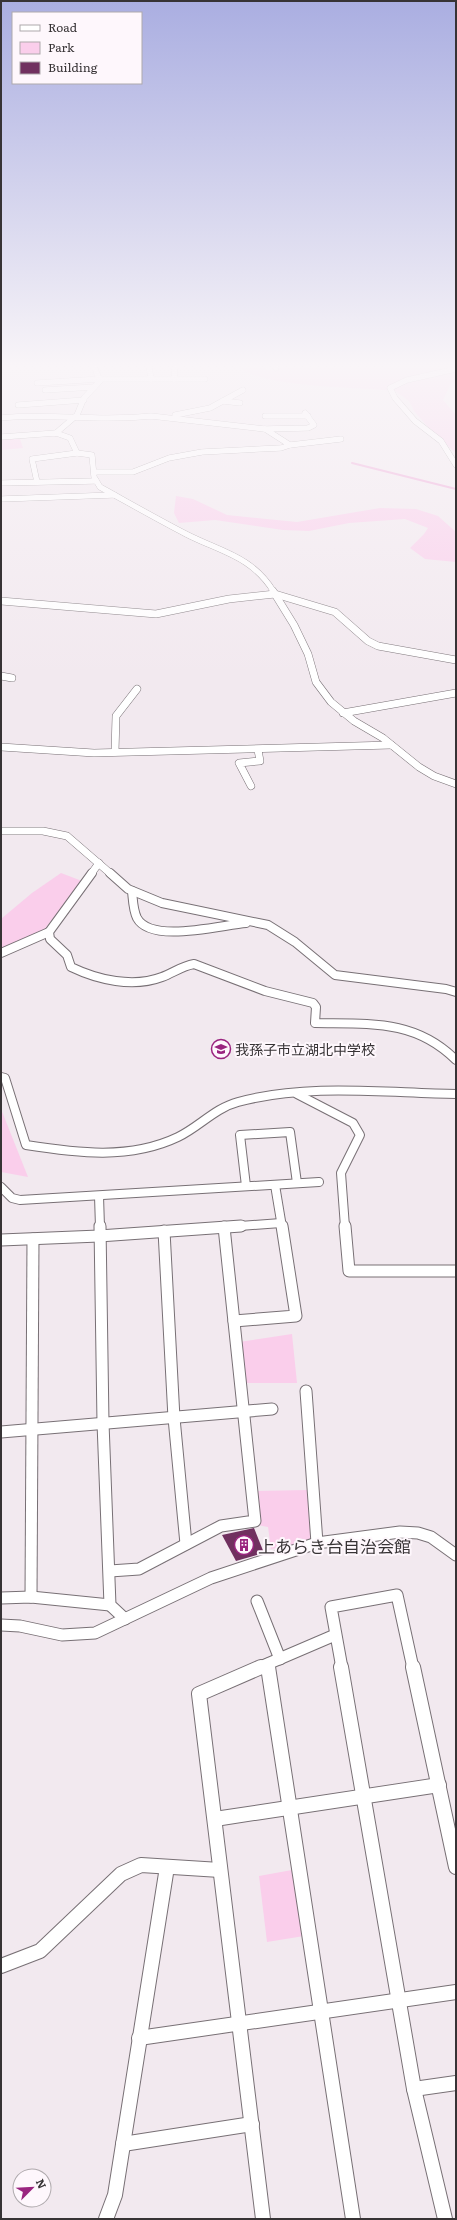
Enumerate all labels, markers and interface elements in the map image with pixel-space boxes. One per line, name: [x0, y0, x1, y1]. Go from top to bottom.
legend: [12, 12, 142, 84]
text: Road: [48, 18, 78, 36]
text: Park: [48, 38, 75, 56]
text: Building: [48, 58, 98, 76]
school or university icon: 我孫子市立湖北中学校: [210, 1038, 232, 1060]
place label: 我孫子市立湖北中学校: [235, 1039, 375, 1059]
place label: 上あらき台自治会館: [258, 1533, 411, 1558]
building icon: 上あらき台自治会館: [233, 1534, 255, 1556]
north arrow: [12, 2168, 52, 2208]
text: N: [33, 2176, 51, 2191]

